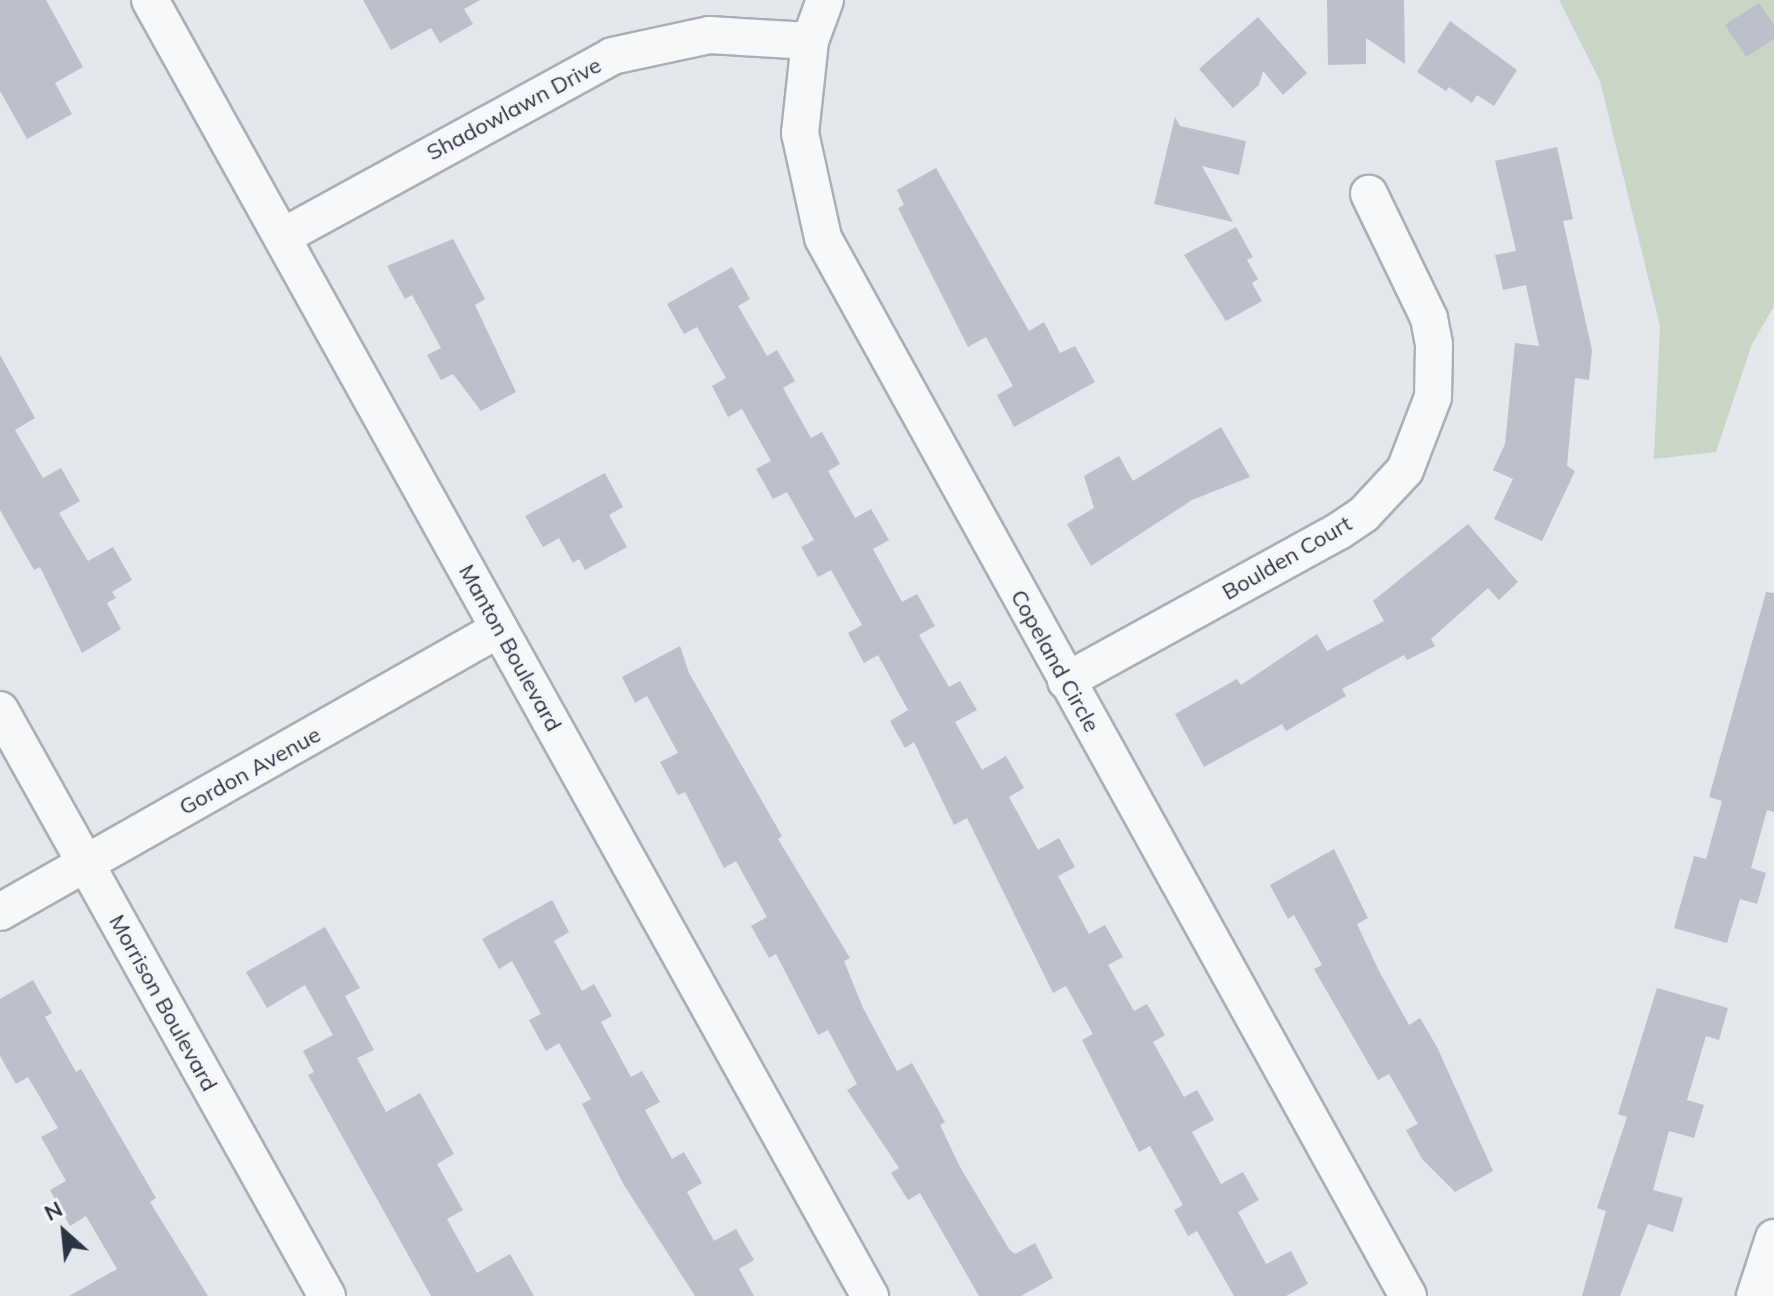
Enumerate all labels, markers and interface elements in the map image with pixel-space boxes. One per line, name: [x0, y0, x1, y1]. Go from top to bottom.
street label: Shadowlawn Drive: [422, 52, 606, 166]
street label: Boulden Court: [1218, 510, 1356, 606]
street label: Manton Boulevard: [453, 560, 567, 736]
street label: Copeland Circle: [1005, 585, 1105, 737]
street label: Gordon Avenue: [175, 721, 325, 821]
street label: Morrison Boulevard: [104, 910, 222, 1096]
north arrow: [24, 1192, 104, 1272]
text: N: [39, 1194, 67, 1227]

